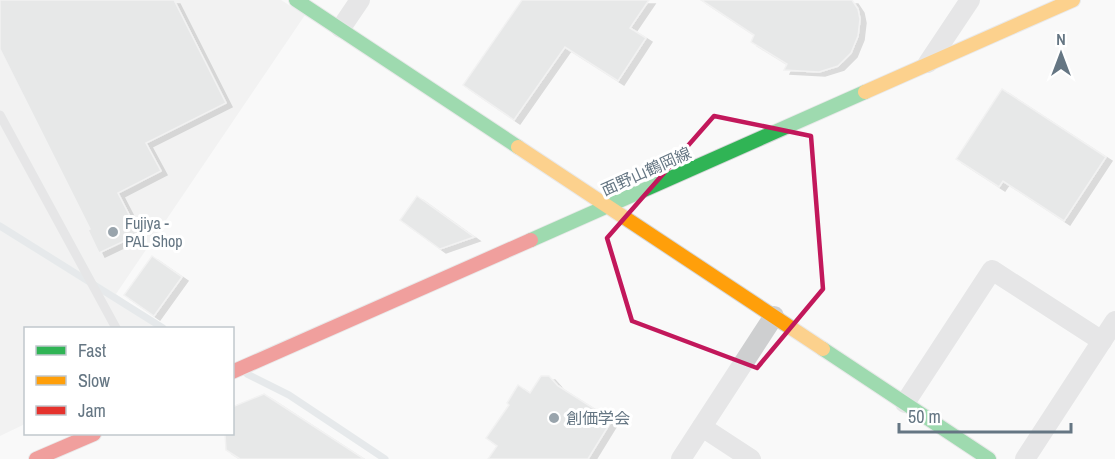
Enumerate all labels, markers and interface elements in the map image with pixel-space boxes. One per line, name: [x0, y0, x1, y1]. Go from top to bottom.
north arrow: [1031, 24, 1091, 84]
text: N: [1056, 28, 1066, 50]
street label: 面野山鶴岡線: [598, 141, 694, 201]
place label: Fujiya - PAL Shop: [125, 212, 183, 252]
marker: Fujiya - PAL Shop: [106, 225, 120, 239]
legend: [24, 327, 234, 435]
text: Fast: [78, 338, 106, 363]
text: Slow: [78, 368, 110, 393]
scale bar: [899, 396, 1072, 434]
text: Jam: [78, 398, 106, 423]
text: 50 m: [908, 404, 941, 429]
place label: 創価学会: [566, 407, 630, 429]
marker: 創価学会: [547, 411, 561, 425]

